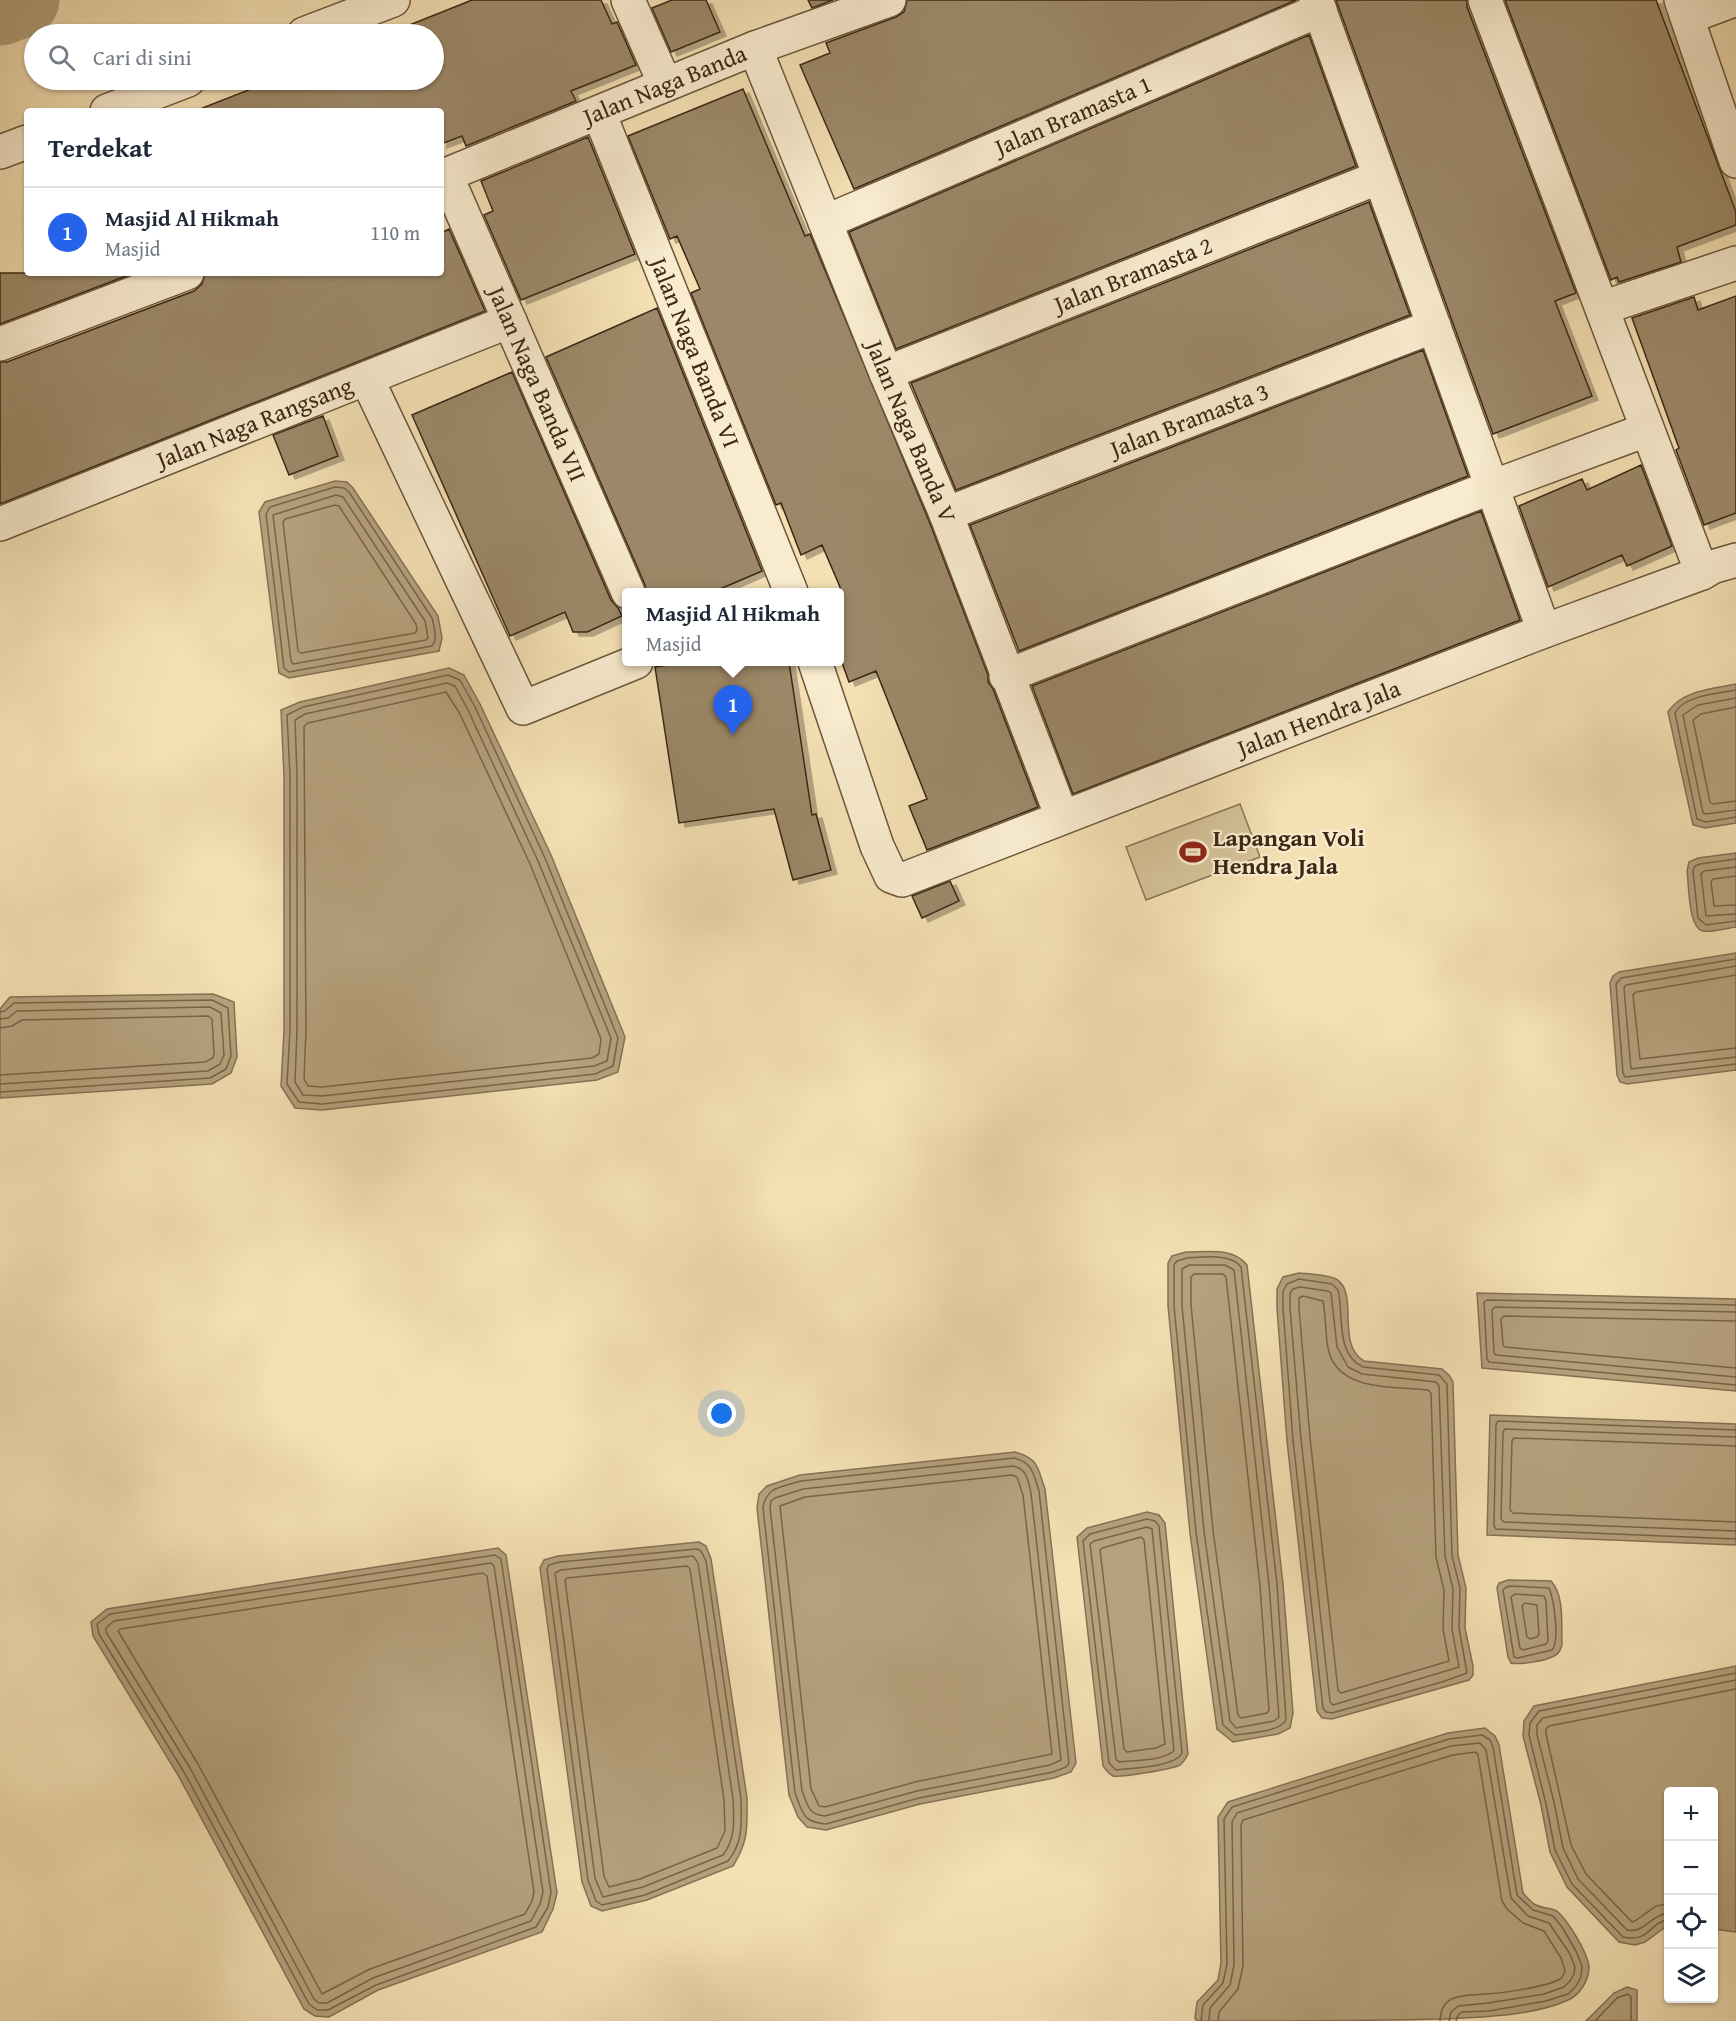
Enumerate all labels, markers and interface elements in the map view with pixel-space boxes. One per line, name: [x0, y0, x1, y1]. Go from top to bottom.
search box: [24, 24, 444, 90]
street label: Jalan Naga Banda: [575, 35, 752, 135]
icon: search: [45, 41, 78, 74]
text: Cari di sini: [93, 41, 192, 73]
street label: Jalan Bramasta 1: [986, 66, 1157, 165]
text: Terdekat: [48, 128, 152, 167]
text: Masjid Al Hikmah: [105, 202, 279, 234]
text: 1: [62, 218, 73, 247]
text: 110 m: [370, 218, 420, 247]
street label: Jalan Bramasta 2: [1046, 227, 1217, 323]
text: Masjid: [105, 234, 160, 263]
street label: Jalan Naga Banda VI: [640, 249, 749, 453]
street label: Jalan Naga Banda VII: [478, 278, 596, 487]
street label: Jalan Naga Banda V: [856, 332, 966, 528]
street label: Jalan Naga Rangsang: [148, 367, 358, 478]
street label: Jalan Bramasta 3: [1102, 373, 1274, 467]
popup: [622, 588, 844, 666]
text: Masjid Al Hikmah: [646, 597, 820, 629]
text: Masjid: [646, 629, 701, 658]
street label: Jalan Hendra Jala: [1229, 670, 1406, 766]
pin: 1: [714, 686, 752, 735]
place label: Lapangan Voli Hendra Jala: [1213, 820, 1365, 883]
sports icon: Lapangan Voli Hendra Jala: [1178, 837, 1208, 867]
your location: [707, 1399, 736, 1428]
map controls: [1664, 1787, 1718, 2003]
button: +: [1664, 1787, 1718, 1841]
button: −: [1664, 1841, 1718, 1895]
button: locate: [1664, 1895, 1718, 1949]
button: layers: [1664, 1949, 1718, 2003]

